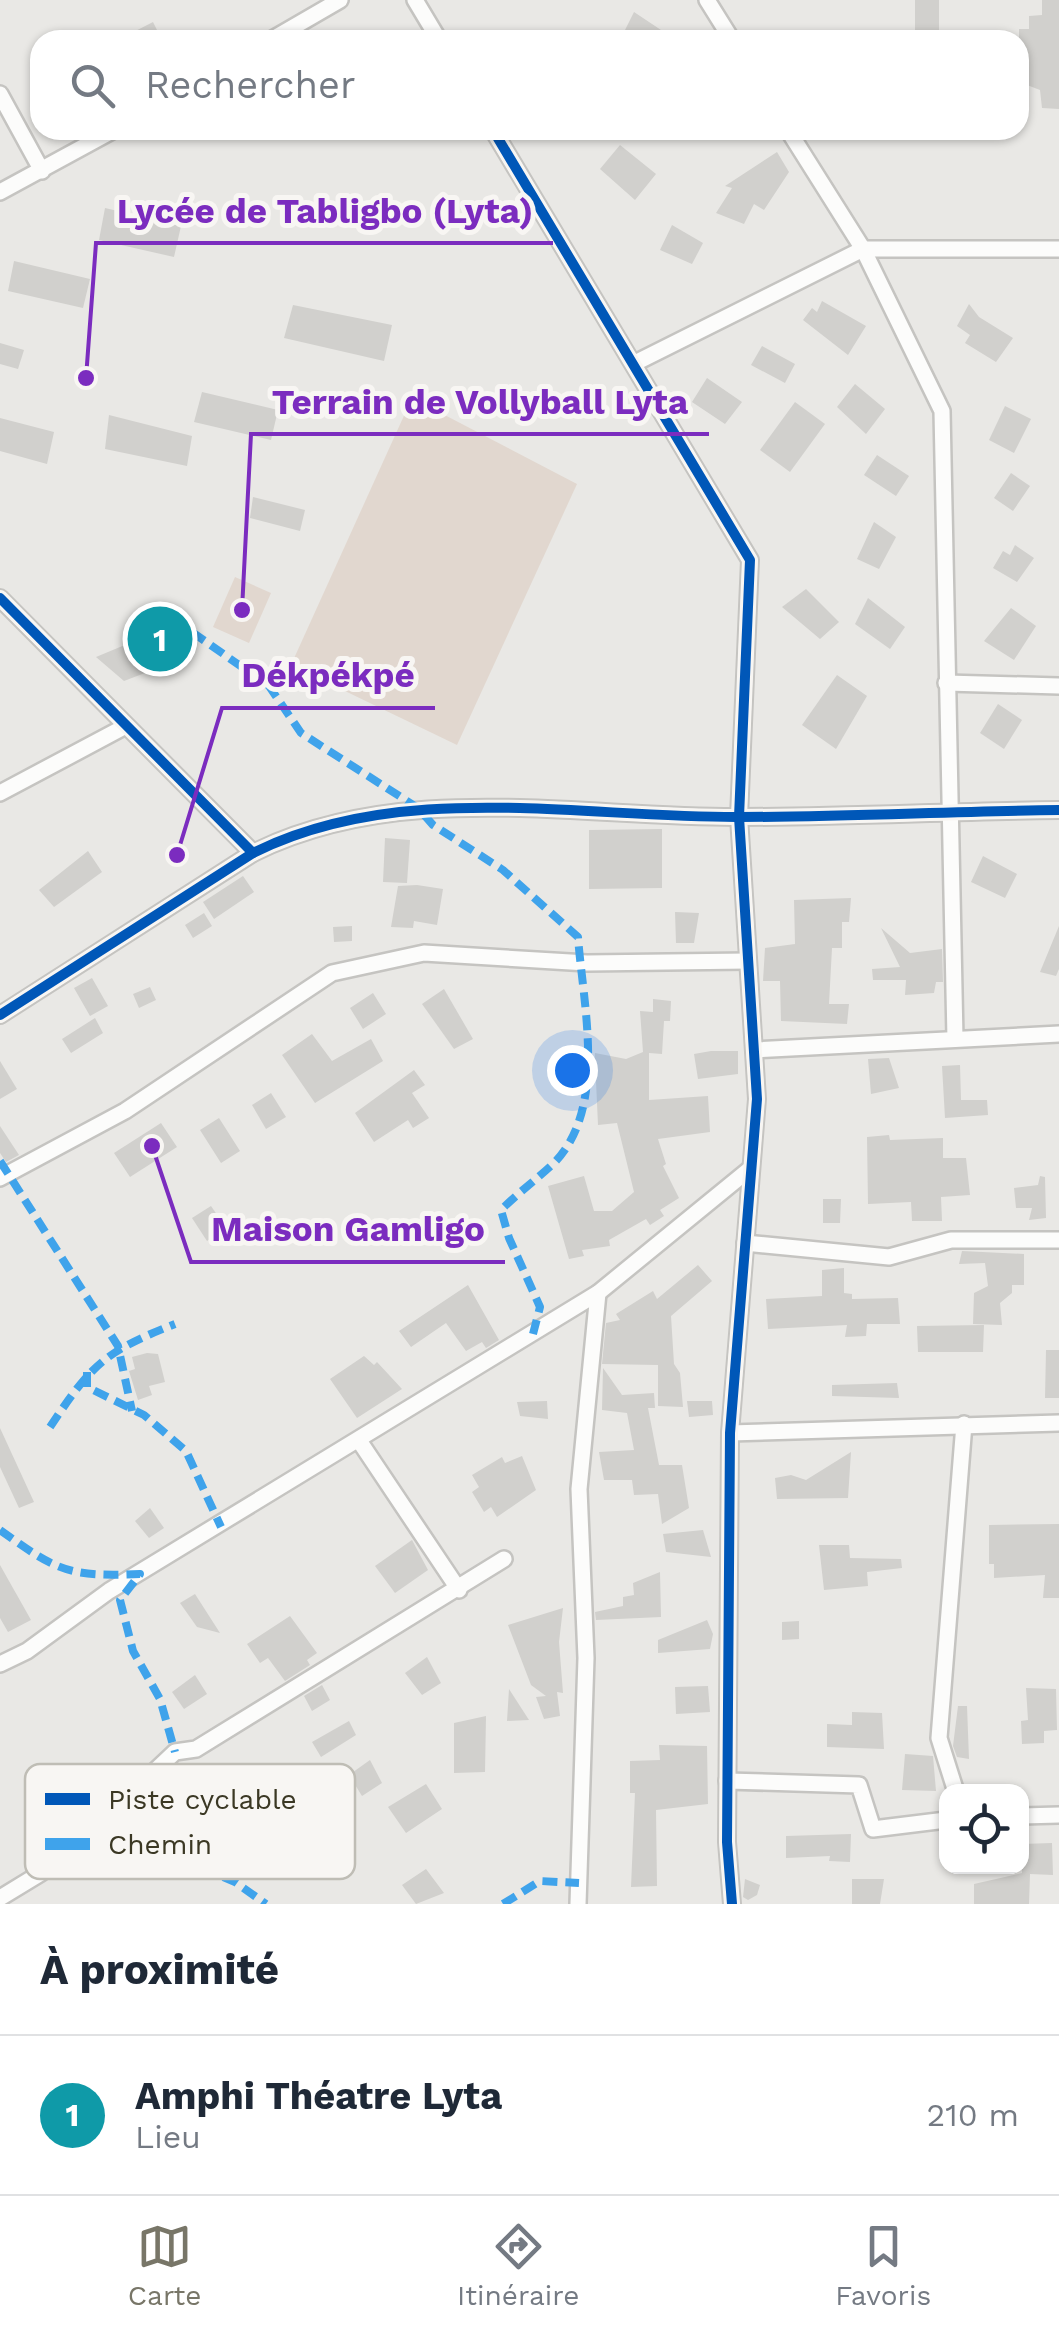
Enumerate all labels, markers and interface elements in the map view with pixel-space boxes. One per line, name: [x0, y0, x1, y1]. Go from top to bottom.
search box: [30, 30, 1029, 140]
icon: search: [65, 58, 120, 113]
text: Rechercher: [145, 63, 355, 107]
callout: Lycée de Tabligbo (Lyta): [96, 178, 553, 243]
text: Lycée de Tabligbo (Lyta): [117, 190, 533, 232]
callout: Terrain de Vollyball Lyta: [251, 369, 709, 434]
text: Terrain de Vollyball Lyta: [272, 381, 689, 423]
pin: 1: [128, 602, 192, 676]
callout: Dékpékpé: [222, 643, 435, 708]
text: Dékpékpé: [241, 654, 415, 696]
your location: [547, 1045, 598, 1096]
callout: Maison Gamligo: [191, 1197, 505, 1262]
text: Maison Gamligo: [211, 1208, 485, 1250]
legend: [25, 1764, 355, 1879]
text: Piste cyclable: [108, 1783, 297, 1816]
map controls: [939, 1784, 1029, 1874]
button: locate: [939, 1784, 1029, 1874]
text: Chemin: [108, 1828, 212, 1861]
text: À proximité: [40, 1945, 279, 1994]
text: Amphi Théatre Lyta: [135, 2074, 502, 2118]
text: 1: [66, 2096, 79, 2134]
text: 210 m: [927, 2096, 1019, 2134]
text: Lieu: [135, 2118, 201, 2156]
tab: Carte: [128, 2219, 201, 2312]
tab: Itinéraire: [457, 2219, 579, 2312]
tab: Favoris: [835, 2219, 931, 2312]

